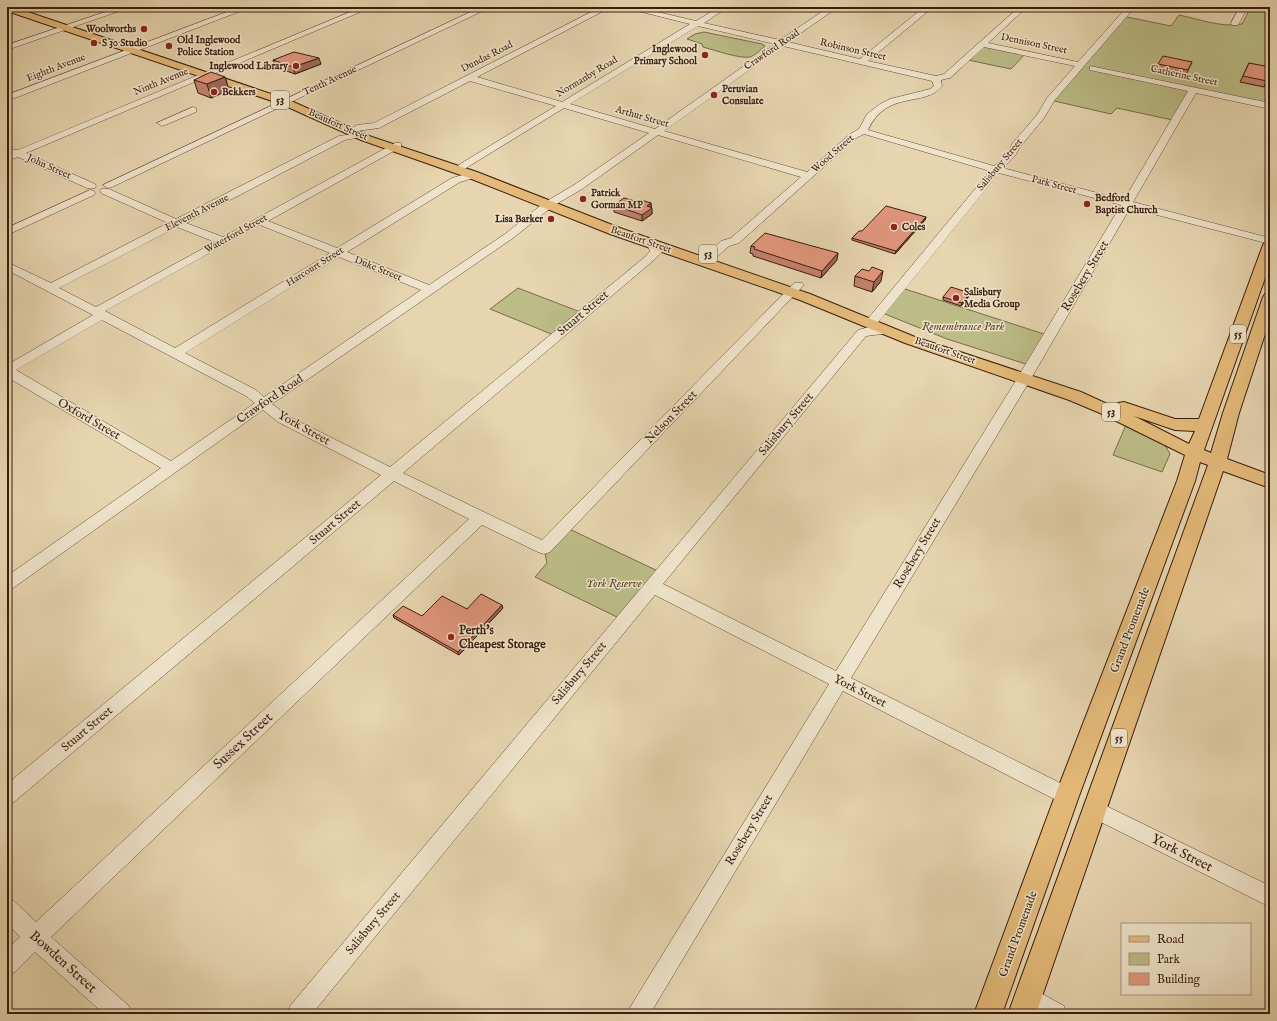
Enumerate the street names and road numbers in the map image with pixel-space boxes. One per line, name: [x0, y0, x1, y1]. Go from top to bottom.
street label: Crawford Road: [742, 26, 803, 73]
street label: Dennison Street: [1000, 31, 1069, 57]
street label: Robinson Street: [819, 36, 888, 64]
street label: Dundas Road: [459, 38, 516, 76]
street label: Eighth Avenue: [25, 51, 88, 85]
street label: Normanby Road: [554, 53, 621, 101]
street label: Tenth Avenue: [301, 63, 359, 99]
street label: Catherine Street: [1149, 63, 1219, 90]
street label: Ninth Avenue: [132, 65, 191, 99]
road number: 53: [271, 91, 289, 109]
street label: Arthur Street: [613, 103, 671, 131]
street label: Beaufort Street: [306, 106, 370, 144]
street label: Wood Street: [809, 132, 857, 176]
street label: Salisbury Street: [974, 136, 1026, 194]
street label: John Street: [24, 151, 74, 183]
street label: Park Street: [1030, 173, 1078, 197]
street label: Eleventh Avenue: [163, 191, 231, 235]
street label: Waterford Street: [202, 211, 270, 257]
street label: Beaufort Street: [609, 223, 674, 257]
street label: Rosebery Street: [1058, 238, 1112, 314]
street label: Harcourt Street: [284, 244, 347, 290]
road number: 53: [699, 245, 717, 263]
street label: Duke Street: [352, 254, 404, 285]
street label: Stuart Street: [554, 287, 612, 339]
road number: 55: [1230, 325, 1246, 343]
street label: Beaufort Street: [913, 334, 978, 368]
street label: Crawford Road: [234, 371, 307, 427]
street label: Nelson Street: [642, 387, 700, 447]
street label: Salisbury Street: [755, 390, 817, 458]
street label: Oxford Street: [55, 395, 123, 443]
road number: 53: [1102, 403, 1120, 421]
street label: York Street: [275, 408, 333, 448]
street label: Stuart Street: [306, 496, 364, 548]
street label: Rosebery Street: [890, 515, 944, 591]
street label: Grand Promenade: [1107, 585, 1153, 675]
street label: Salisbury Street: [548, 639, 610, 707]
street label: York Street: [831, 671, 889, 711]
street label: Stuart Street: [58, 703, 116, 755]
street label: Sussex Street: [209, 709, 277, 773]
road number: 55: [1111, 729, 1127, 747]
street label: Rosebery Street: [722, 792, 776, 868]
street label: York Street: [1148, 830, 1216, 876]
street label: Grand Promenade: [995, 888, 1041, 979]
street label: Salisbury Street: [342, 889, 404, 957]
street label: Bowden Street: [25, 927, 101, 997]

